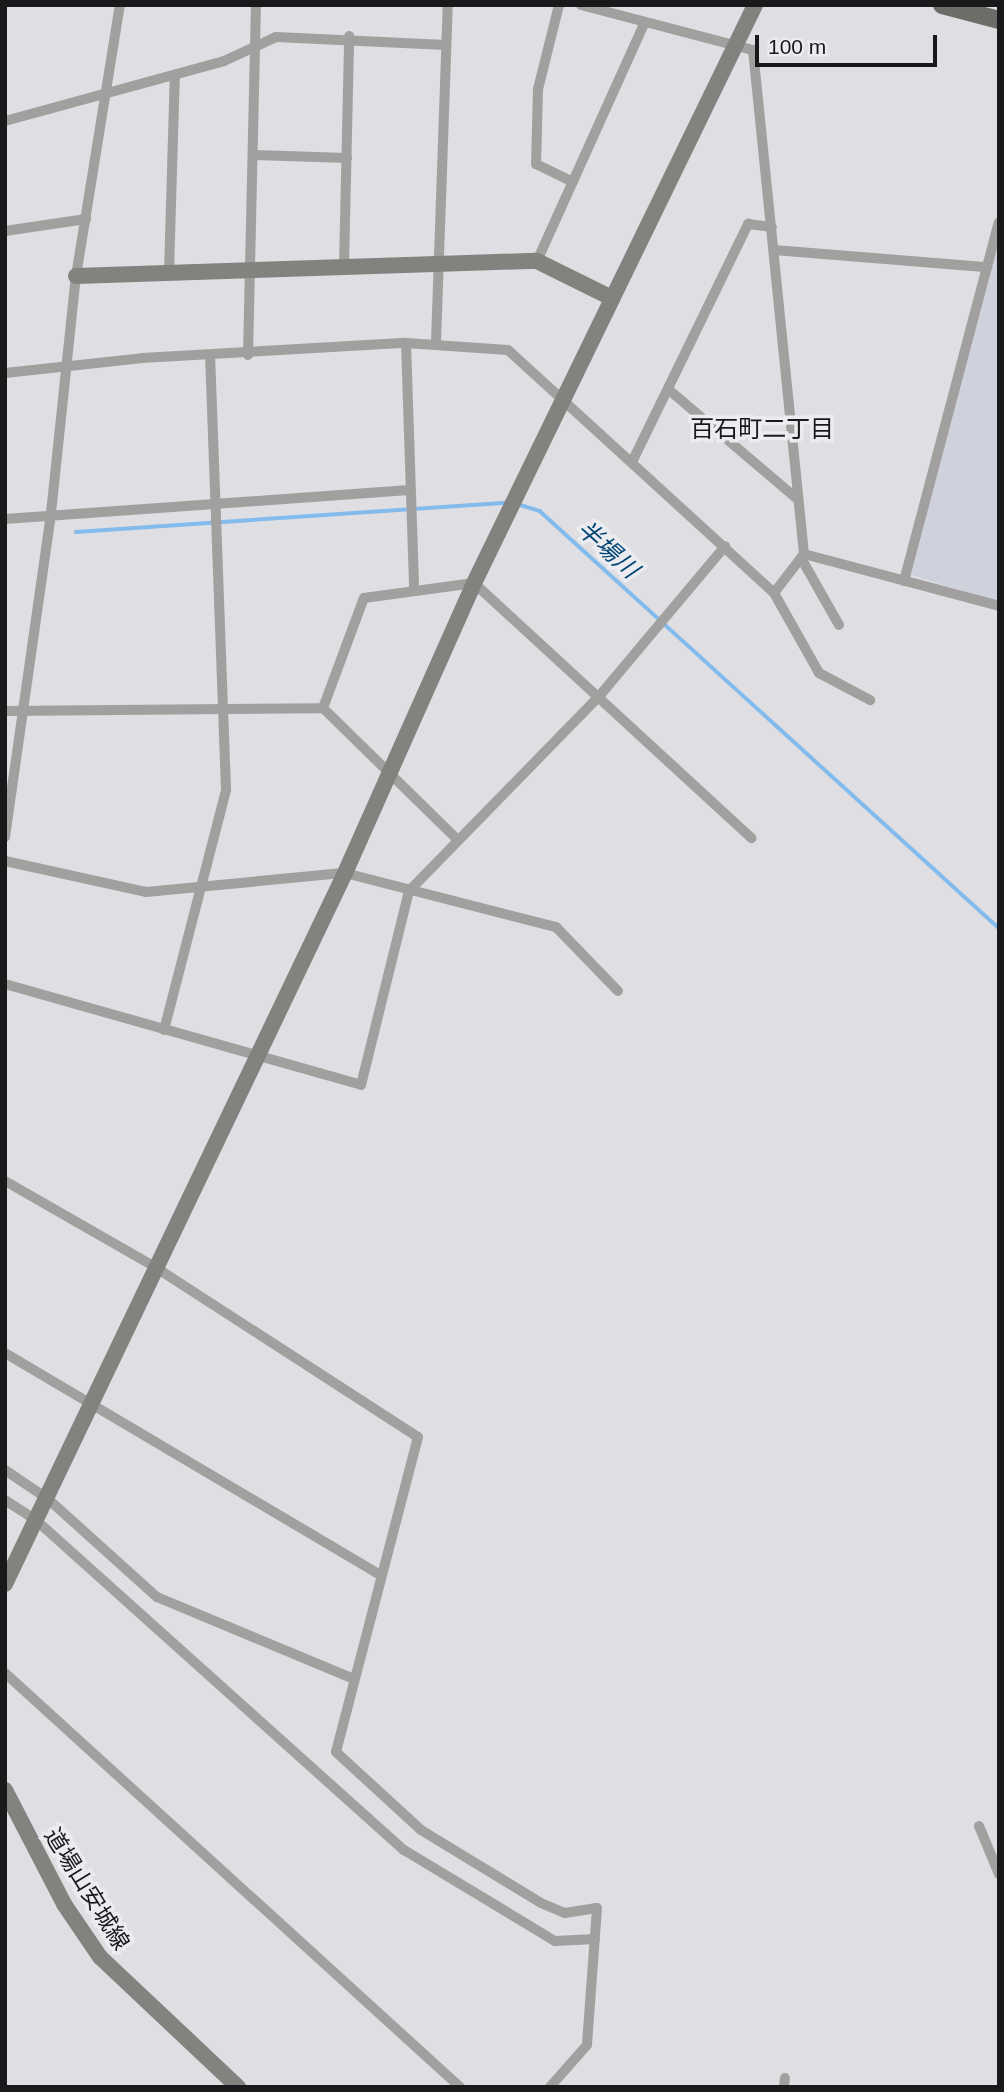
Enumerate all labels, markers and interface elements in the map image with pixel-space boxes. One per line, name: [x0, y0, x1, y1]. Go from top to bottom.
scale bar: [759, 21, 941, 65]
text: 100 m: [768, 35, 826, 58]
district label: 百石町二丁目: [690, 415, 834, 443]
water label: 半場川: [572, 514, 644, 584]
street label: 道場山安城線: [39, 1823, 135, 1955]

